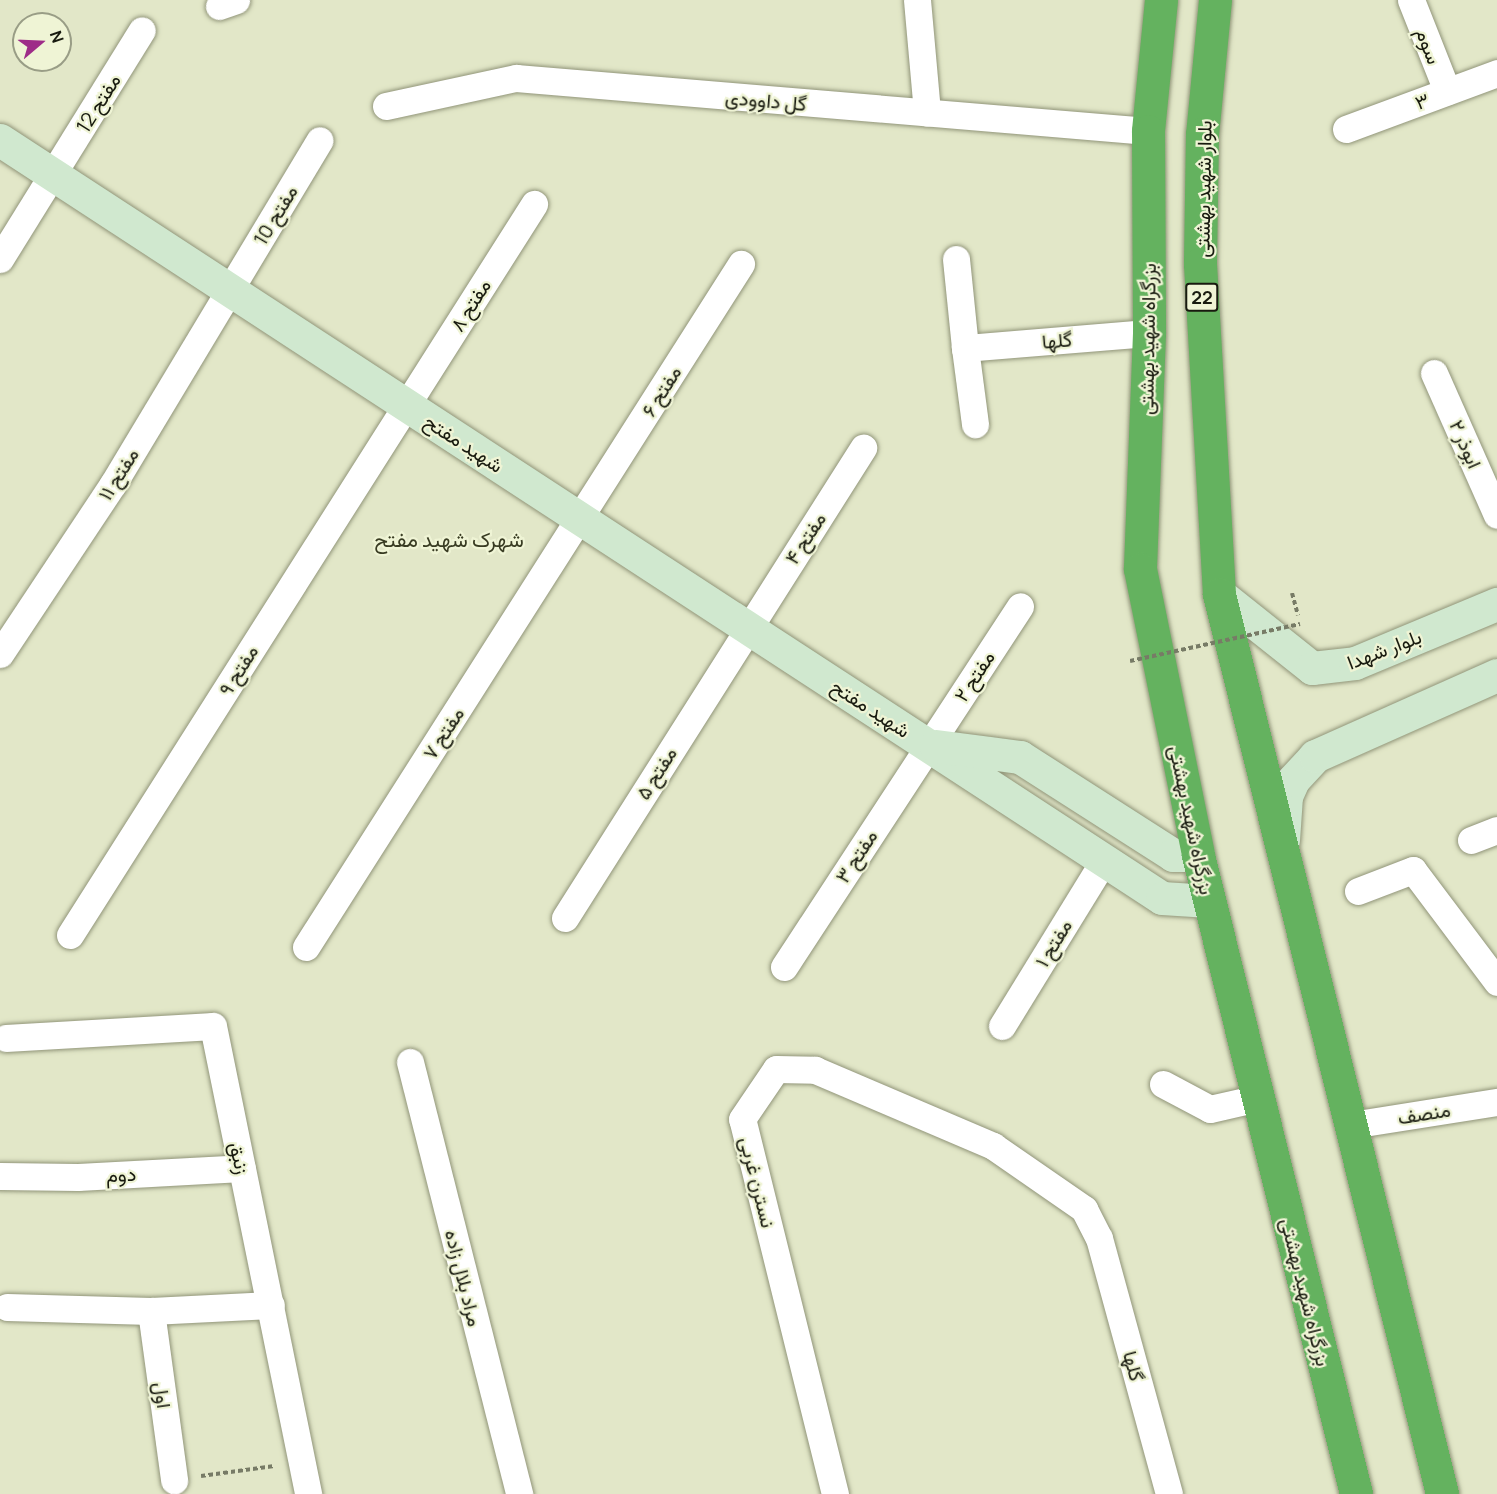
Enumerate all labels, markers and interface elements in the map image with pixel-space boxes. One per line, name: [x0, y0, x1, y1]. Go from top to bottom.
north arrow: [12, 12, 72, 72]
street label: سوم: [1411, 25, 1447, 67]
text: N: [45, 28, 69, 46]
street label: مفتح 12: [71, 69, 125, 137]
street label: گل داوودی: [724, 84, 808, 116]
street label: ۳: [1412, 87, 1432, 115]
street label: بلوار شهید بهشتی: [1190, 120, 1216, 258]
street label: مفتح 10: [248, 181, 302, 249]
street label: بزرگراه شهید بهشتی: [1134, 263, 1160, 415]
street label: مفتح ۸: [445, 274, 495, 336]
road number: 22: [1184, 282, 1220, 312]
street label: گلها: [1041, 327, 1073, 353]
street label: مفتح ۶: [636, 361, 686, 421]
street label: شهید مفتح: [420, 409, 508, 477]
street label: ابوذر ۲: [1445, 416, 1487, 472]
street label: مفتح ۱۱: [93, 443, 143, 505]
street label: مفتح ۴: [779, 508, 831, 568]
district label: شهرک شهید مفتح: [374, 526, 524, 552]
street label: بلوار شهدا: [1343, 624, 1425, 674]
street label: مفتح ۹: [213, 640, 263, 700]
street label: مفتح ۲: [949, 646, 999, 706]
street label: شهید مفتح: [827, 674, 915, 742]
street label: مفتح ۷: [417, 702, 469, 764]
street label: مفتح ۵: [631, 742, 681, 804]
street label: بزرگراه شهید بهشتی: [1164, 743, 1220, 897]
street label: مفتح ۳: [830, 825, 882, 887]
street label: مفتح ۱: [1029, 915, 1077, 971]
street label: منصف: [1396, 1097, 1452, 1129]
street label: نسترن غربی: [735, 1134, 781, 1230]
street label: زنبق: [225, 1140, 255, 1176]
street label: دوم: [105, 1161, 137, 1187]
street label: بزرگراه شهید بهشتی: [1276, 1215, 1336, 1369]
street label: مراد بلال زاده: [440, 1227, 488, 1329]
street label: گلها: [1118, 1348, 1150, 1384]
street label: اول: [149, 1380, 177, 1410]

